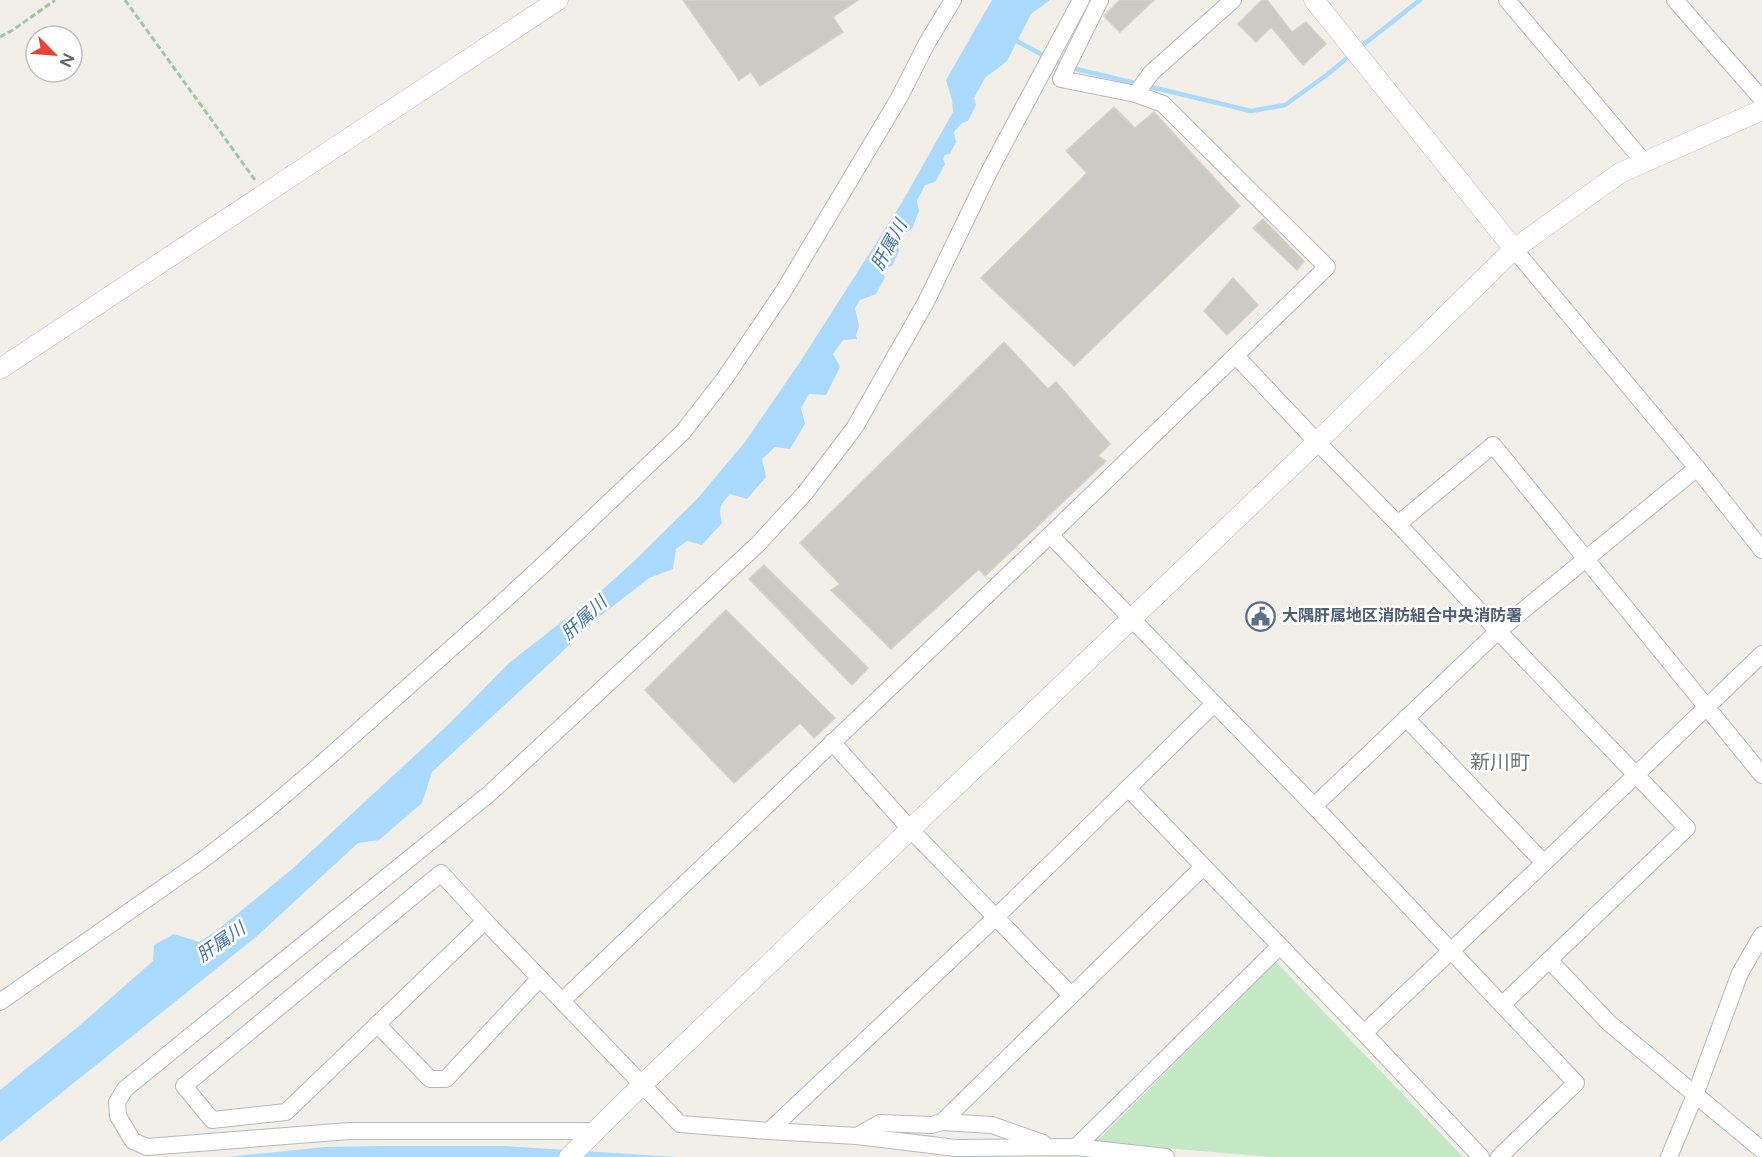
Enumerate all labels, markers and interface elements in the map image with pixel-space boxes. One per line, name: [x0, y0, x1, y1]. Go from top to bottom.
north arrow: [24, 24, 84, 84]
text: N: [55, 50, 78, 70]
water label: 肝属川: [866, 214, 913, 274]
water label: 肝属川: [557, 590, 613, 644]
public building icon: 大隅肝属地区消防組合中央消防署: [1245, 600, 1277, 632]
place label: 大隅肝属地区消防組合中央消防署: [1282, 606, 1522, 626]
district label: 新川町: [1470, 751, 1530, 775]
water label: 肝属川: [193, 916, 251, 966]

